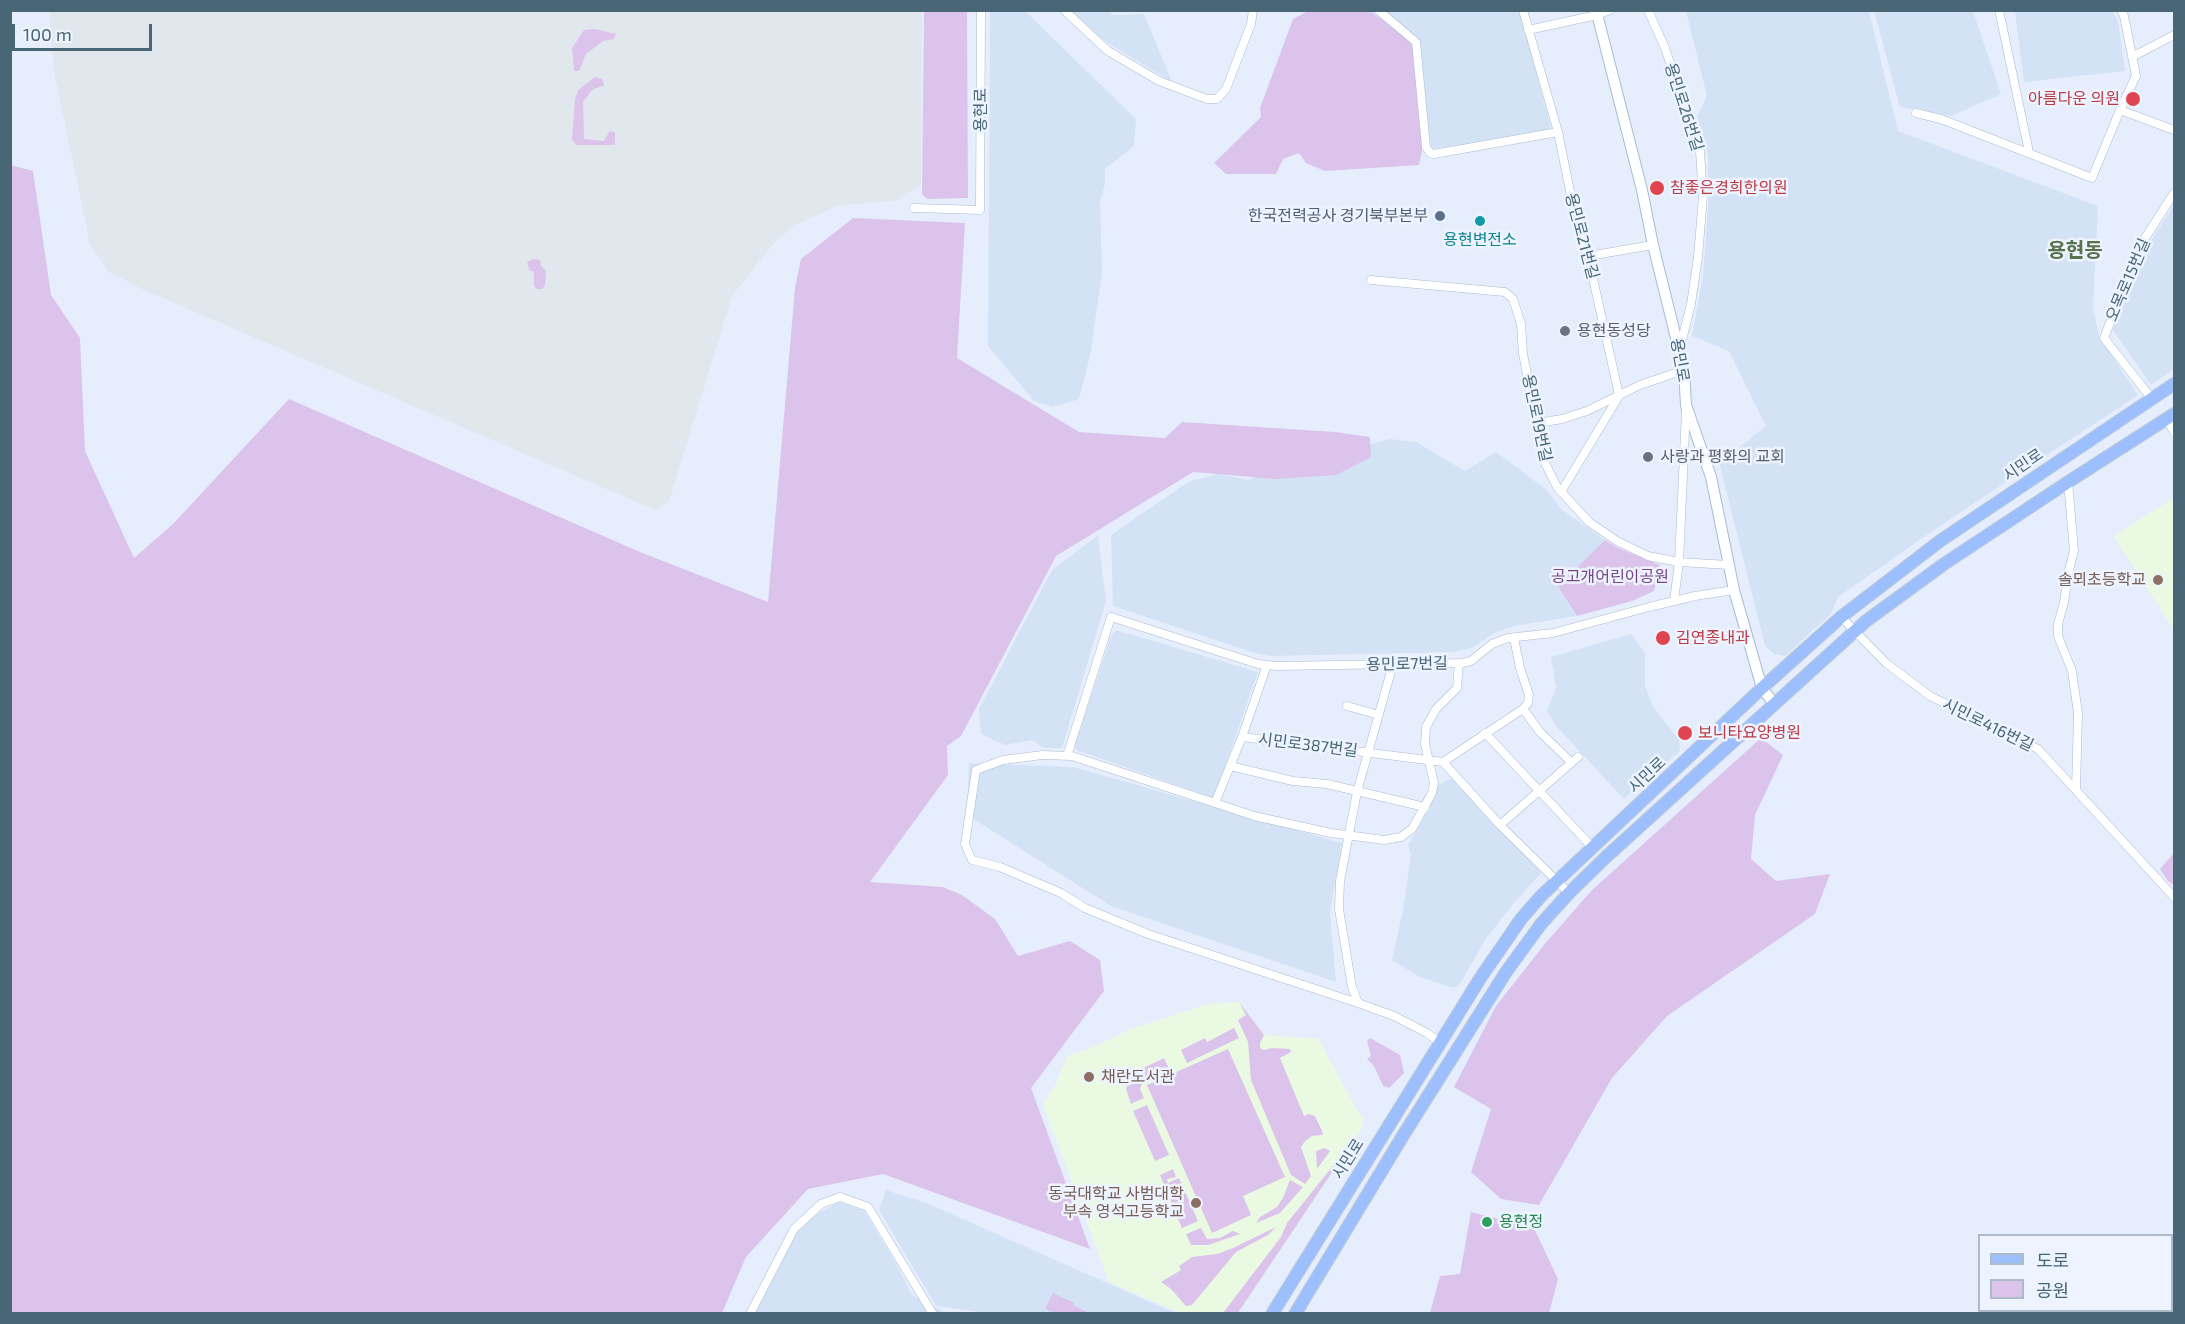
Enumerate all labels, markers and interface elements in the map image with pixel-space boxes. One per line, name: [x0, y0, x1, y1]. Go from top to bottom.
scale bar: [15, 12, 154, 50]
text: 100 m: [23, 23, 72, 45]
street label: 용민로26번길: [1661, 60, 1707, 154]
street label: 용현로: [971, 88, 991, 132]
place label: 아름다운 의원: [2028, 89, 2120, 109]
marker: 아름다운 의원: [2124, 90, 2142, 108]
place label: 참좋은경희한의원: [1670, 178, 1788, 198]
marker: 참좋은경희한의원: [1648, 179, 1666, 197]
street label: 용민로21번길: [1561, 191, 1603, 281]
place label: 한국전력공사 경기북부본부: [1248, 206, 1428, 226]
marker: 한국전력공사 경기북부본부: [1433, 209, 1447, 223]
marker: 용현변전소: [1473, 214, 1487, 228]
place label: 용현변전소: [1443, 230, 1517, 250]
street label: 오목로15번길: [2102, 235, 2154, 325]
district label: 용현동: [2047, 238, 2103, 262]
place label: 용현동성당: [1577, 321, 1651, 341]
marker: 용현동성당: [1558, 324, 1572, 338]
street label: 용민로: [1667, 337, 1693, 383]
street label: 용민로19번길: [1518, 372, 1556, 464]
street label: 시민로: [1999, 445, 2047, 485]
place label: 사랑과 평화의 교회: [1660, 447, 1785, 467]
marker: 사랑과 평화의 교회: [1641, 450, 1655, 464]
park label: 공고개어린이공원: [1551, 567, 1669, 587]
place label: 솔뫼초등학교: [2058, 570, 2146, 590]
marker: 솔뫼초등학교: [2151, 573, 2165, 587]
place label: 김연종내과: [1676, 628, 1750, 648]
marker: 김연종내과: [1654, 629, 1672, 647]
street label: 용민로7번길: [1366, 654, 1448, 674]
street label: 시민로416번길: [1939, 695, 2037, 755]
place label: 보니타요양병원: [1698, 723, 1801, 743]
marker: 보니타요양병원: [1676, 724, 1694, 742]
street label: 시민로387번길: [1257, 729, 1359, 761]
street label: 시민로: [1624, 753, 1670, 797]
place label: 채란도서관: [1101, 1067, 1175, 1087]
marker: 채란도서관: [1082, 1070, 1096, 1084]
street label: 시민로: [1328, 1135, 1368, 1183]
place label: 동국대학교 사범대학 부속 영석고등학교: [1048, 1184, 1184, 1222]
marker: 동국대학교 사범대학 부속 영석고등학교: [1189, 1196, 1203, 1210]
place label: 용현정: [1499, 1212, 1543, 1232]
marker: 용현정: [1480, 1215, 1494, 1229]
legend: [1978, 1234, 2173, 1312]
text: 도로: [2036, 1249, 2069, 1271]
text: 공원: [2036, 1279, 2069, 1301]

